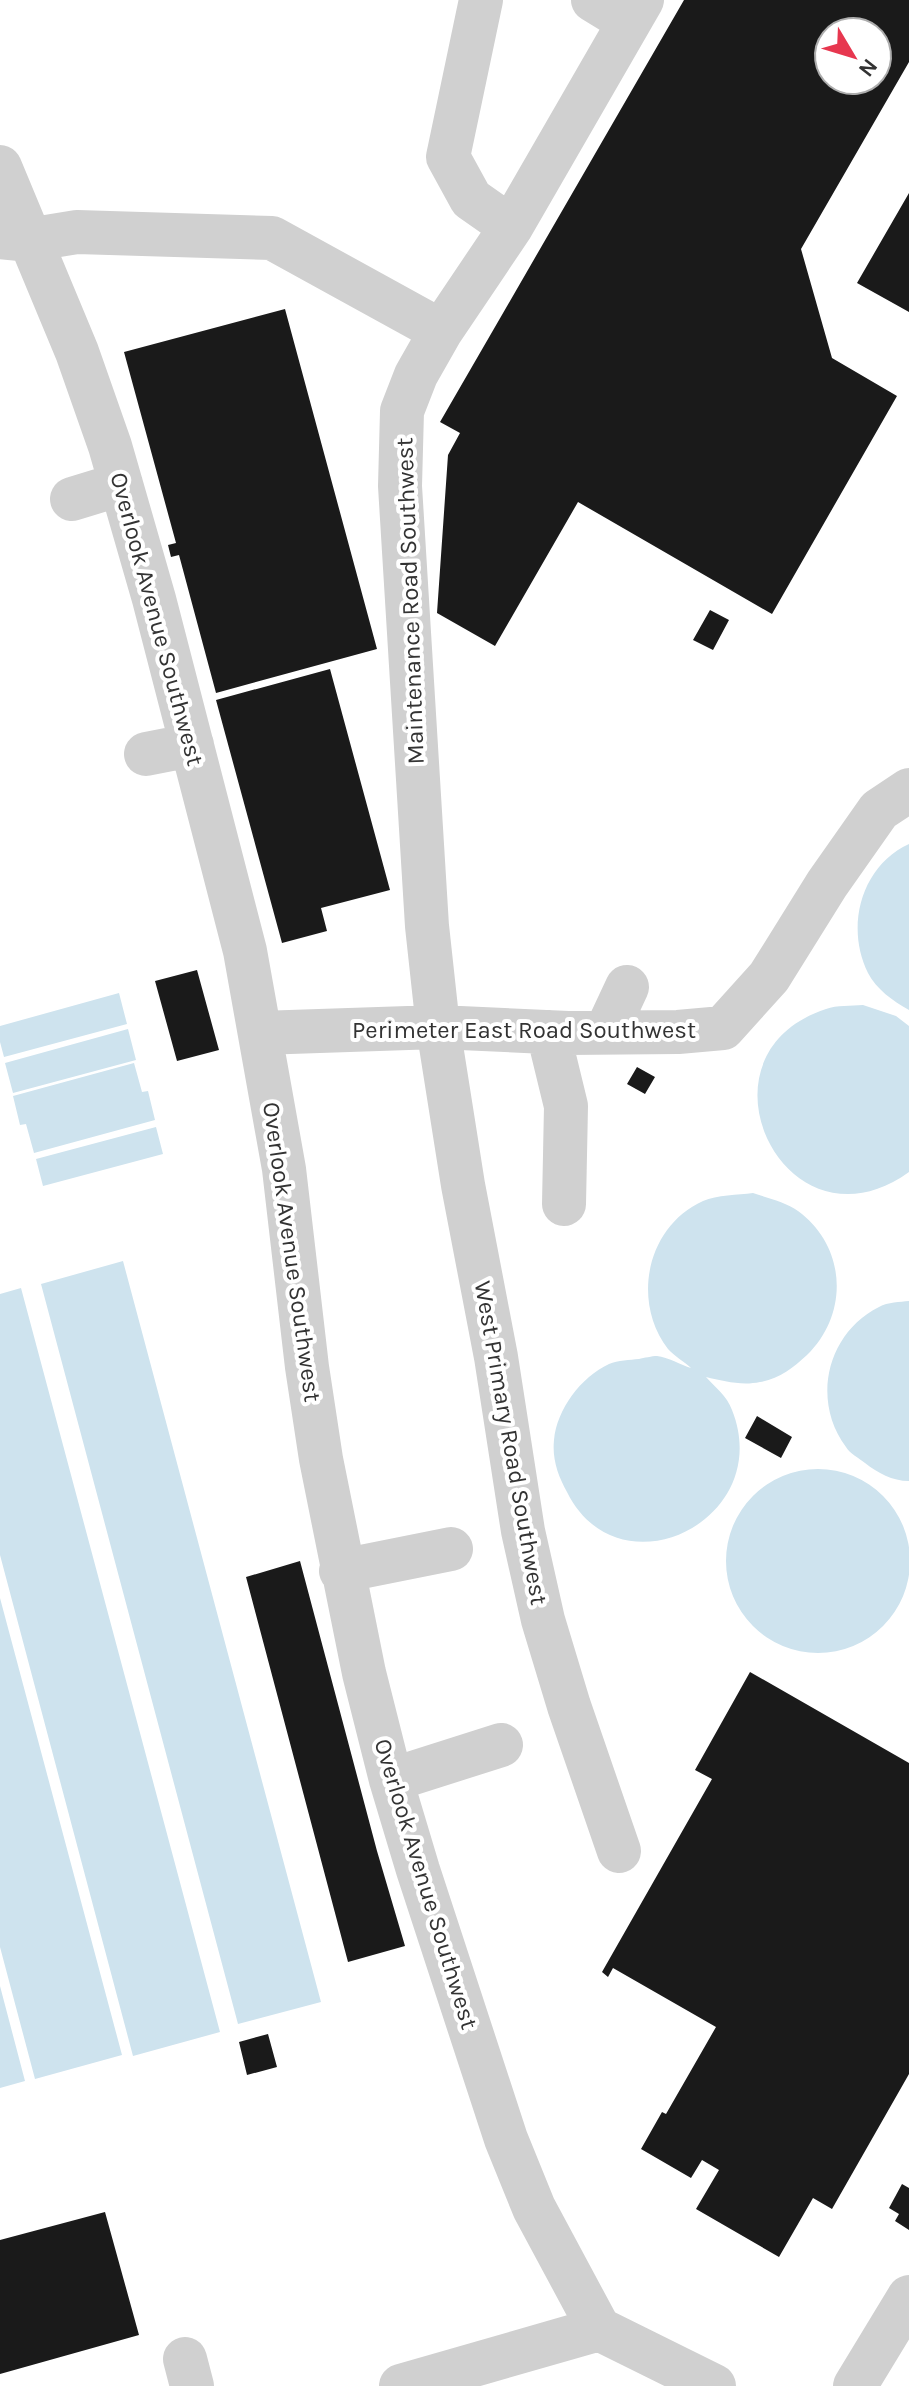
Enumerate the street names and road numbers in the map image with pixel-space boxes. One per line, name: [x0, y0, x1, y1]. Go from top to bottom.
street label: Maintenance Road Southwest: [390, 437, 430, 765]
street label: Overlook Avenue Southwest: [104, 469, 210, 769]
street label: Perimeter East Road Southwest: [352, 1016, 696, 1044]
street label: Overlook Avenue Southwest: [257, 1100, 327, 1404]
street label: West Primary Road Southwest: [469, 1279, 553, 1607]
street label: Overlook Avenue Southwest: [368, 1735, 484, 2033]

